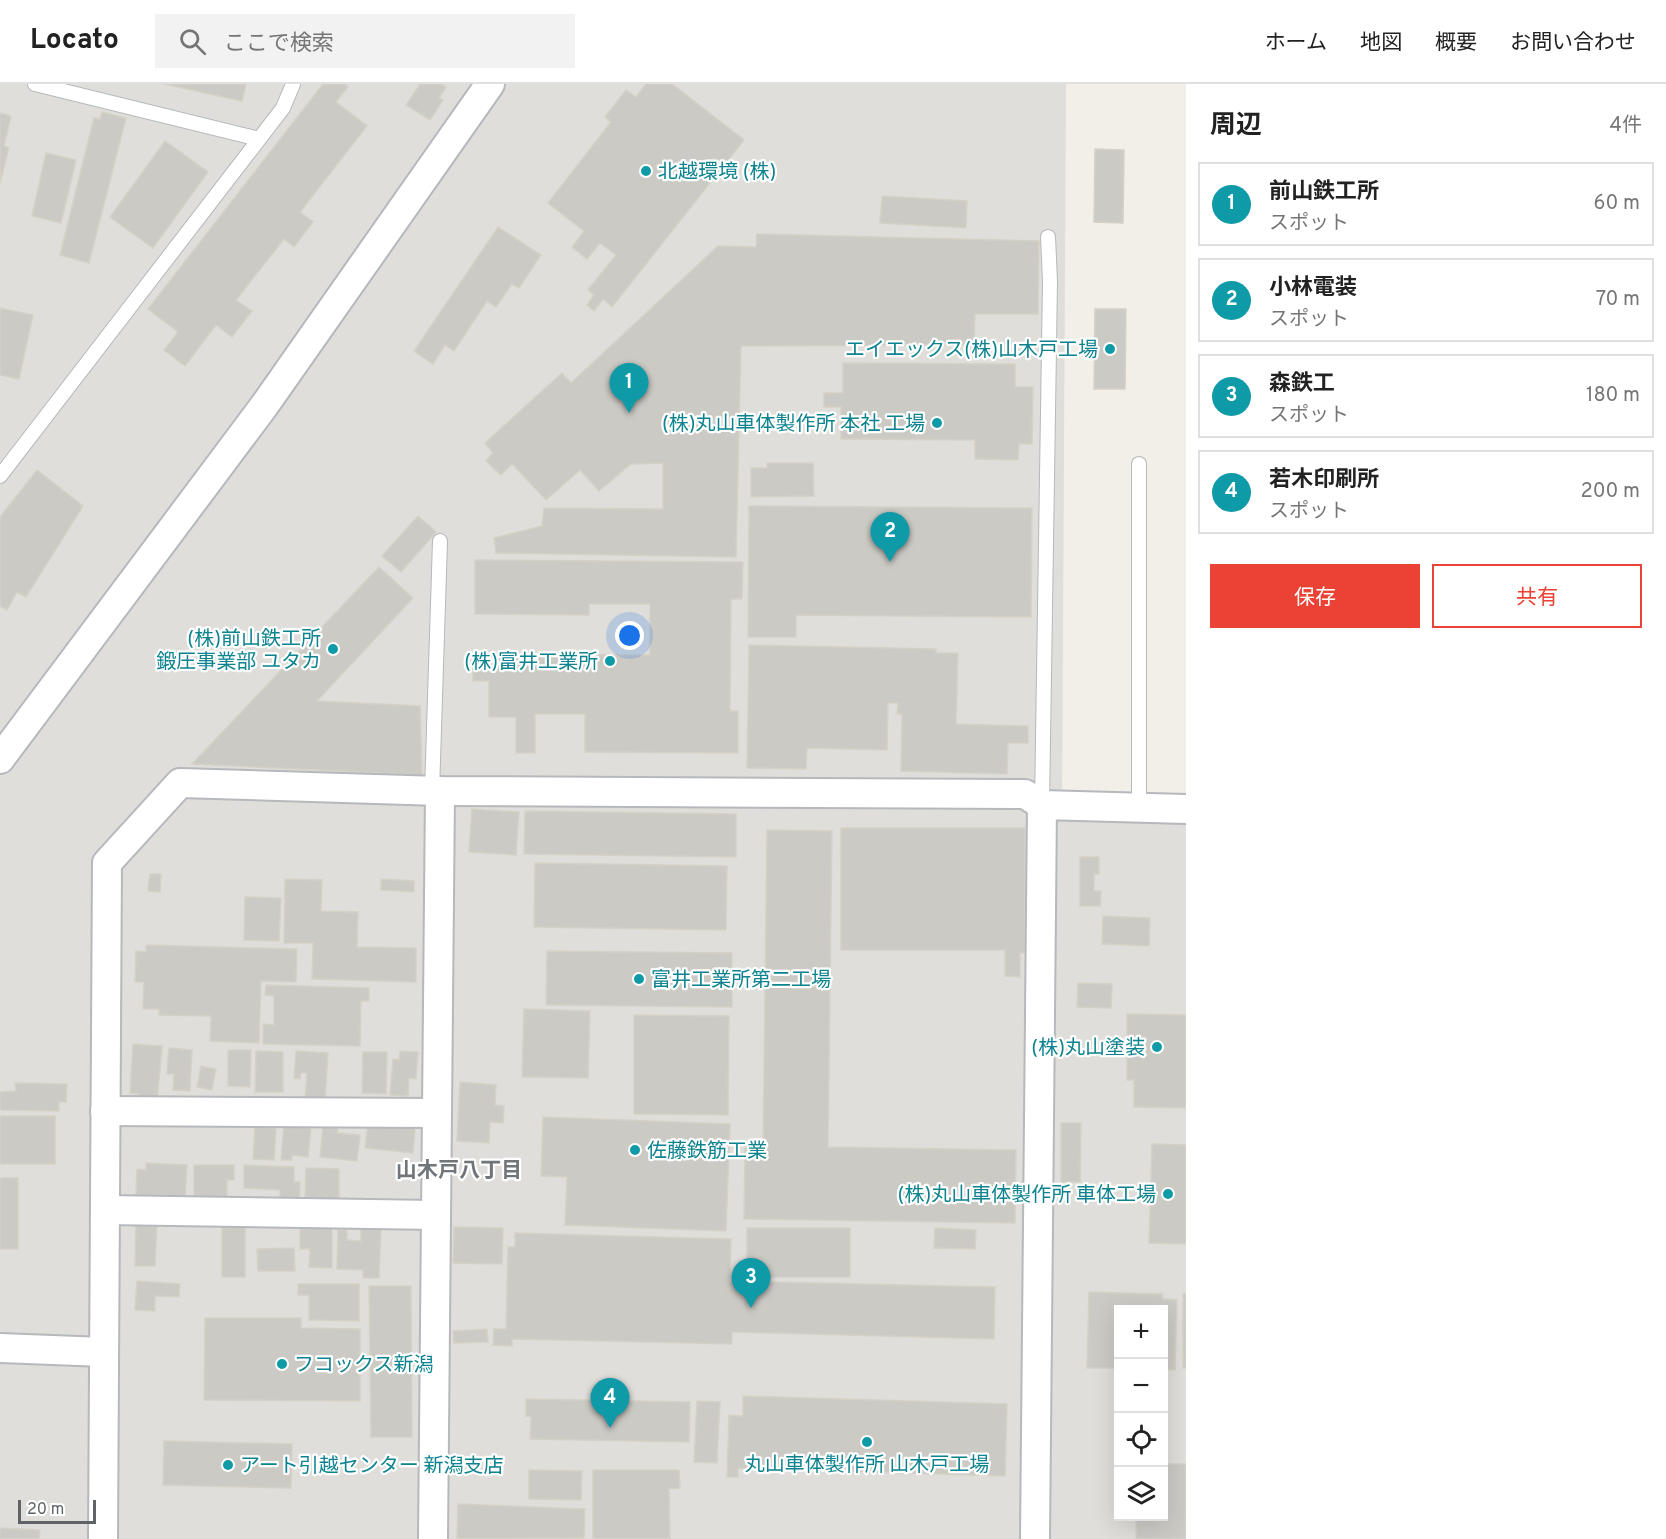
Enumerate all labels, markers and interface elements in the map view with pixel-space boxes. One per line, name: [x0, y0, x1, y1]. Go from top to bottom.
search box: [155, 14, 575, 68]
text: Locato: [30, 23, 119, 59]
icon: search: [176, 25, 209, 58]
text: ホーム: [1265, 30, 1327, 57]
text: 地図: [1360, 30, 1402, 57]
text: 概要: [1435, 30, 1477, 57]
text: お問い合わせ: [1510, 30, 1636, 57]
text: ここで検索: [224, 31, 334, 58]
text: 周辺: [1210, 110, 1262, 143]
text: 4件: [1610, 113, 1642, 139]
place label: 北越環境 (株): [658, 160, 776, 186]
marker: 北越環境 (株): [639, 164, 653, 178]
text: 前山鉄工所: [1269, 179, 1379, 206]
text: 1: [1228, 191, 1236, 217]
text: 60 m: [1594, 191, 1640, 217]
text: スポット: [1269, 211, 1349, 237]
text: 小林電装: [1269, 275, 1357, 302]
text: 2: [1225, 287, 1238, 313]
text: 70 m: [1596, 287, 1640, 313]
text: スポット: [1269, 307, 1349, 333]
place label: エイエックス(株)山木戸工場: [845, 338, 1098, 364]
marker: エイエックス(株)山木戸工場: [1103, 342, 1117, 356]
pin: 1: [610, 364, 648, 413]
text: 森鉄工: [1269, 371, 1335, 398]
text: 3: [1226, 383, 1238, 409]
text: 180 m: [1586, 383, 1640, 409]
text: スポット: [1269, 403, 1349, 429]
place label: (株)丸山車体製作所 本社 工場: [662, 412, 925, 438]
marker: (株)丸山車体製作所 本社 工場: [930, 416, 944, 430]
text: 若木印刷所: [1269, 467, 1379, 494]
text: 4: [1225, 479, 1238, 505]
text: 200 m: [1581, 479, 1640, 505]
text: スポット: [1269, 499, 1349, 525]
pin: 2: [870, 512, 910, 562]
button: 保存: [1210, 564, 1420, 628]
button: 共有: [1432, 564, 1642, 628]
your location: [615, 621, 644, 650]
place label: (株)前山鉄工所 鍛圧事業部 ユタカ: [156, 627, 321, 676]
marker: (株)前山鉄工所 鍛圧事業部 ユタカ: [326, 642, 340, 656]
place label: (株)富井工業所: [464, 650, 598, 676]
marker: (株)富井工業所: [603, 654, 617, 668]
place label: 富井工業所第二工場: [651, 968, 831, 994]
marker: 富井工業所第二工場: [632, 972, 646, 986]
place label: (株)丸山塗装: [1031, 1036, 1145, 1062]
marker: (株)丸山塗装: [1150, 1040, 1164, 1054]
place label: 佐藤鉄筋工業: [647, 1139, 767, 1165]
marker: 佐藤鉄筋工業: [628, 1143, 642, 1157]
district label: 山木戸八丁目: [396, 1158, 522, 1185]
place label: (株)丸山車体製作所 車体工場: [898, 1183, 1156, 1209]
marker: (株)丸山車体製作所 車体工場: [1161, 1187, 1175, 1201]
pin: 3: [732, 1258, 771, 1308]
map controls: [1114, 1305, 1168, 1521]
button: +: [1114, 1305, 1168, 1359]
place label: フコックス新潟: [294, 1353, 433, 1379]
marker: フコックス新潟: [275, 1357, 289, 1371]
button: −: [1114, 1359, 1168, 1413]
pin: 4: [590, 1378, 630, 1428]
button: locate: [1114, 1413, 1168, 1467]
marker: 丸山車体製作所 山木戸工場: [860, 1435, 874, 1449]
place label: 丸山車体製作所 山木戸工場: [745, 1453, 989, 1479]
place label: アート引越センター 新潟支店: [240, 1454, 504, 1480]
marker: アート引越センター 新潟支店: [221, 1458, 235, 1472]
button: layers: [1114, 1467, 1168, 1521]
scale bar: [18, 1497, 96, 1524]
text: 20 m: [27, 1500, 64, 1520]

